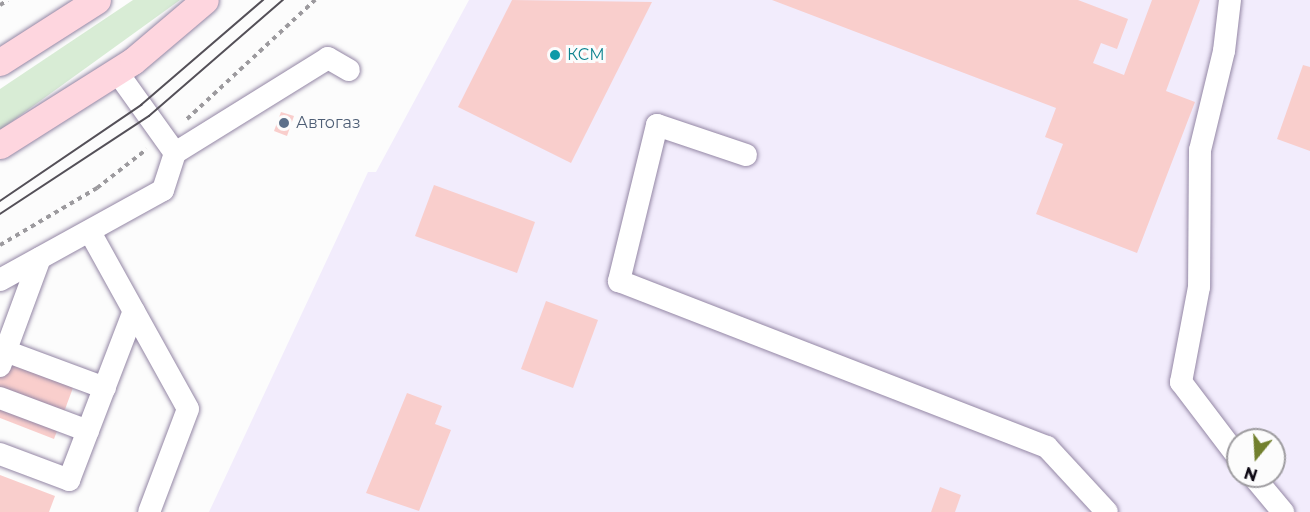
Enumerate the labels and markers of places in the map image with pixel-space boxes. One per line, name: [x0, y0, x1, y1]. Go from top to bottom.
place label: КСМ: [567, 45, 605, 65]
marker: КСМ: [548, 48, 562, 62]
place label: Автогаз: [296, 113, 360, 133]
marker: Автогаз: [277, 116, 291, 130]

